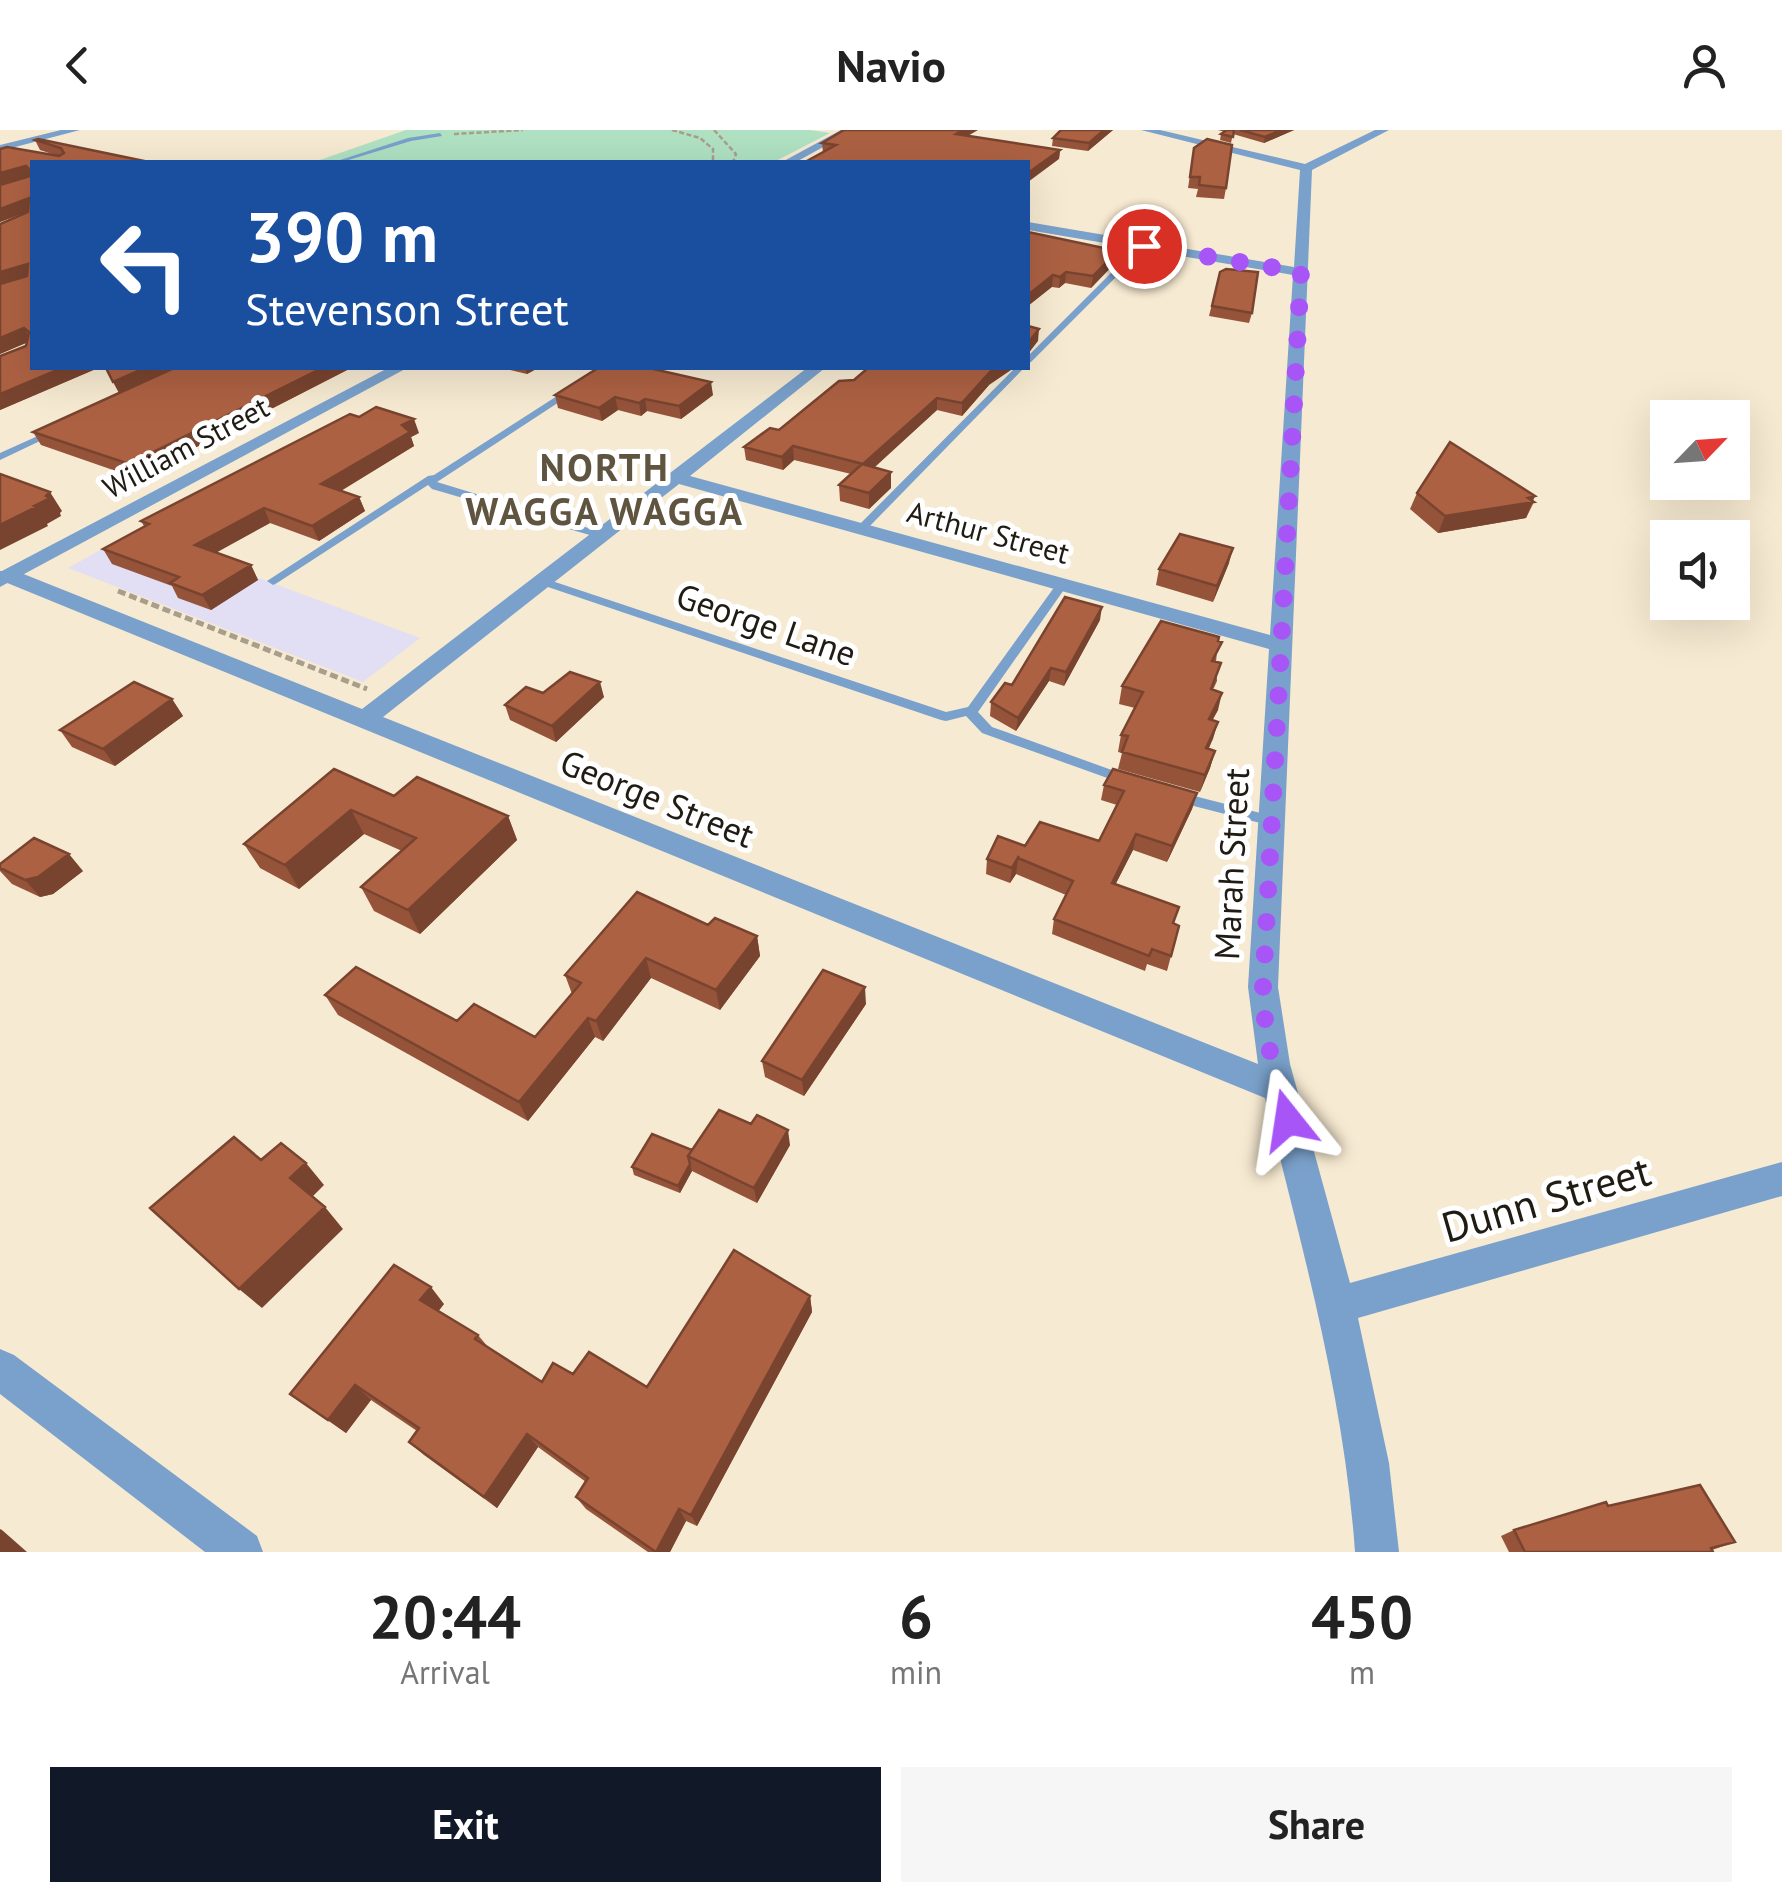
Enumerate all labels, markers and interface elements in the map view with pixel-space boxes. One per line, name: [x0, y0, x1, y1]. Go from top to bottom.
text: Navio: [836, 36, 946, 94]
icon: back: [50, 38, 105, 93]
icon: person: [1677, 38, 1732, 93]
text: 390 m: [245, 191, 438, 281]
icon: left: [80, 200, 210, 330]
pin: [1102, 204, 1187, 289]
icon: arrive: [1117, 219, 1172, 274]
text: Stevenson Street: [245, 279, 569, 337]
street label: William Street: [96, 387, 275, 507]
north arrow: [1650, 400, 1750, 500]
map controls: [1650, 400, 1750, 620]
district label: NORTH WAGGA WAGGA: [466, 442, 744, 535]
street label: Arthur Street: [903, 491, 1074, 572]
button: sound: [1650, 520, 1750, 620]
street label: George Lane: [670, 572, 862, 676]
street label: George Street: [554, 738, 761, 858]
street label: Marah Street: [1203, 767, 1259, 961]
position arrow: [1236, 1068, 1340, 1172]
street label: Dunn Street: [1435, 1143, 1657, 1255]
text: 20:44: [369, 1577, 521, 1655]
text: 6: [899, 1577, 933, 1655]
text: 450: [1311, 1577, 1413, 1655]
text: Arrival: [400, 1651, 490, 1693]
text: min: [890, 1651, 942, 1693]
text: m: [1349, 1651, 1375, 1693]
button: Exit: [50, 1767, 881, 1882]
button: Share: [901, 1767, 1732, 1882]

